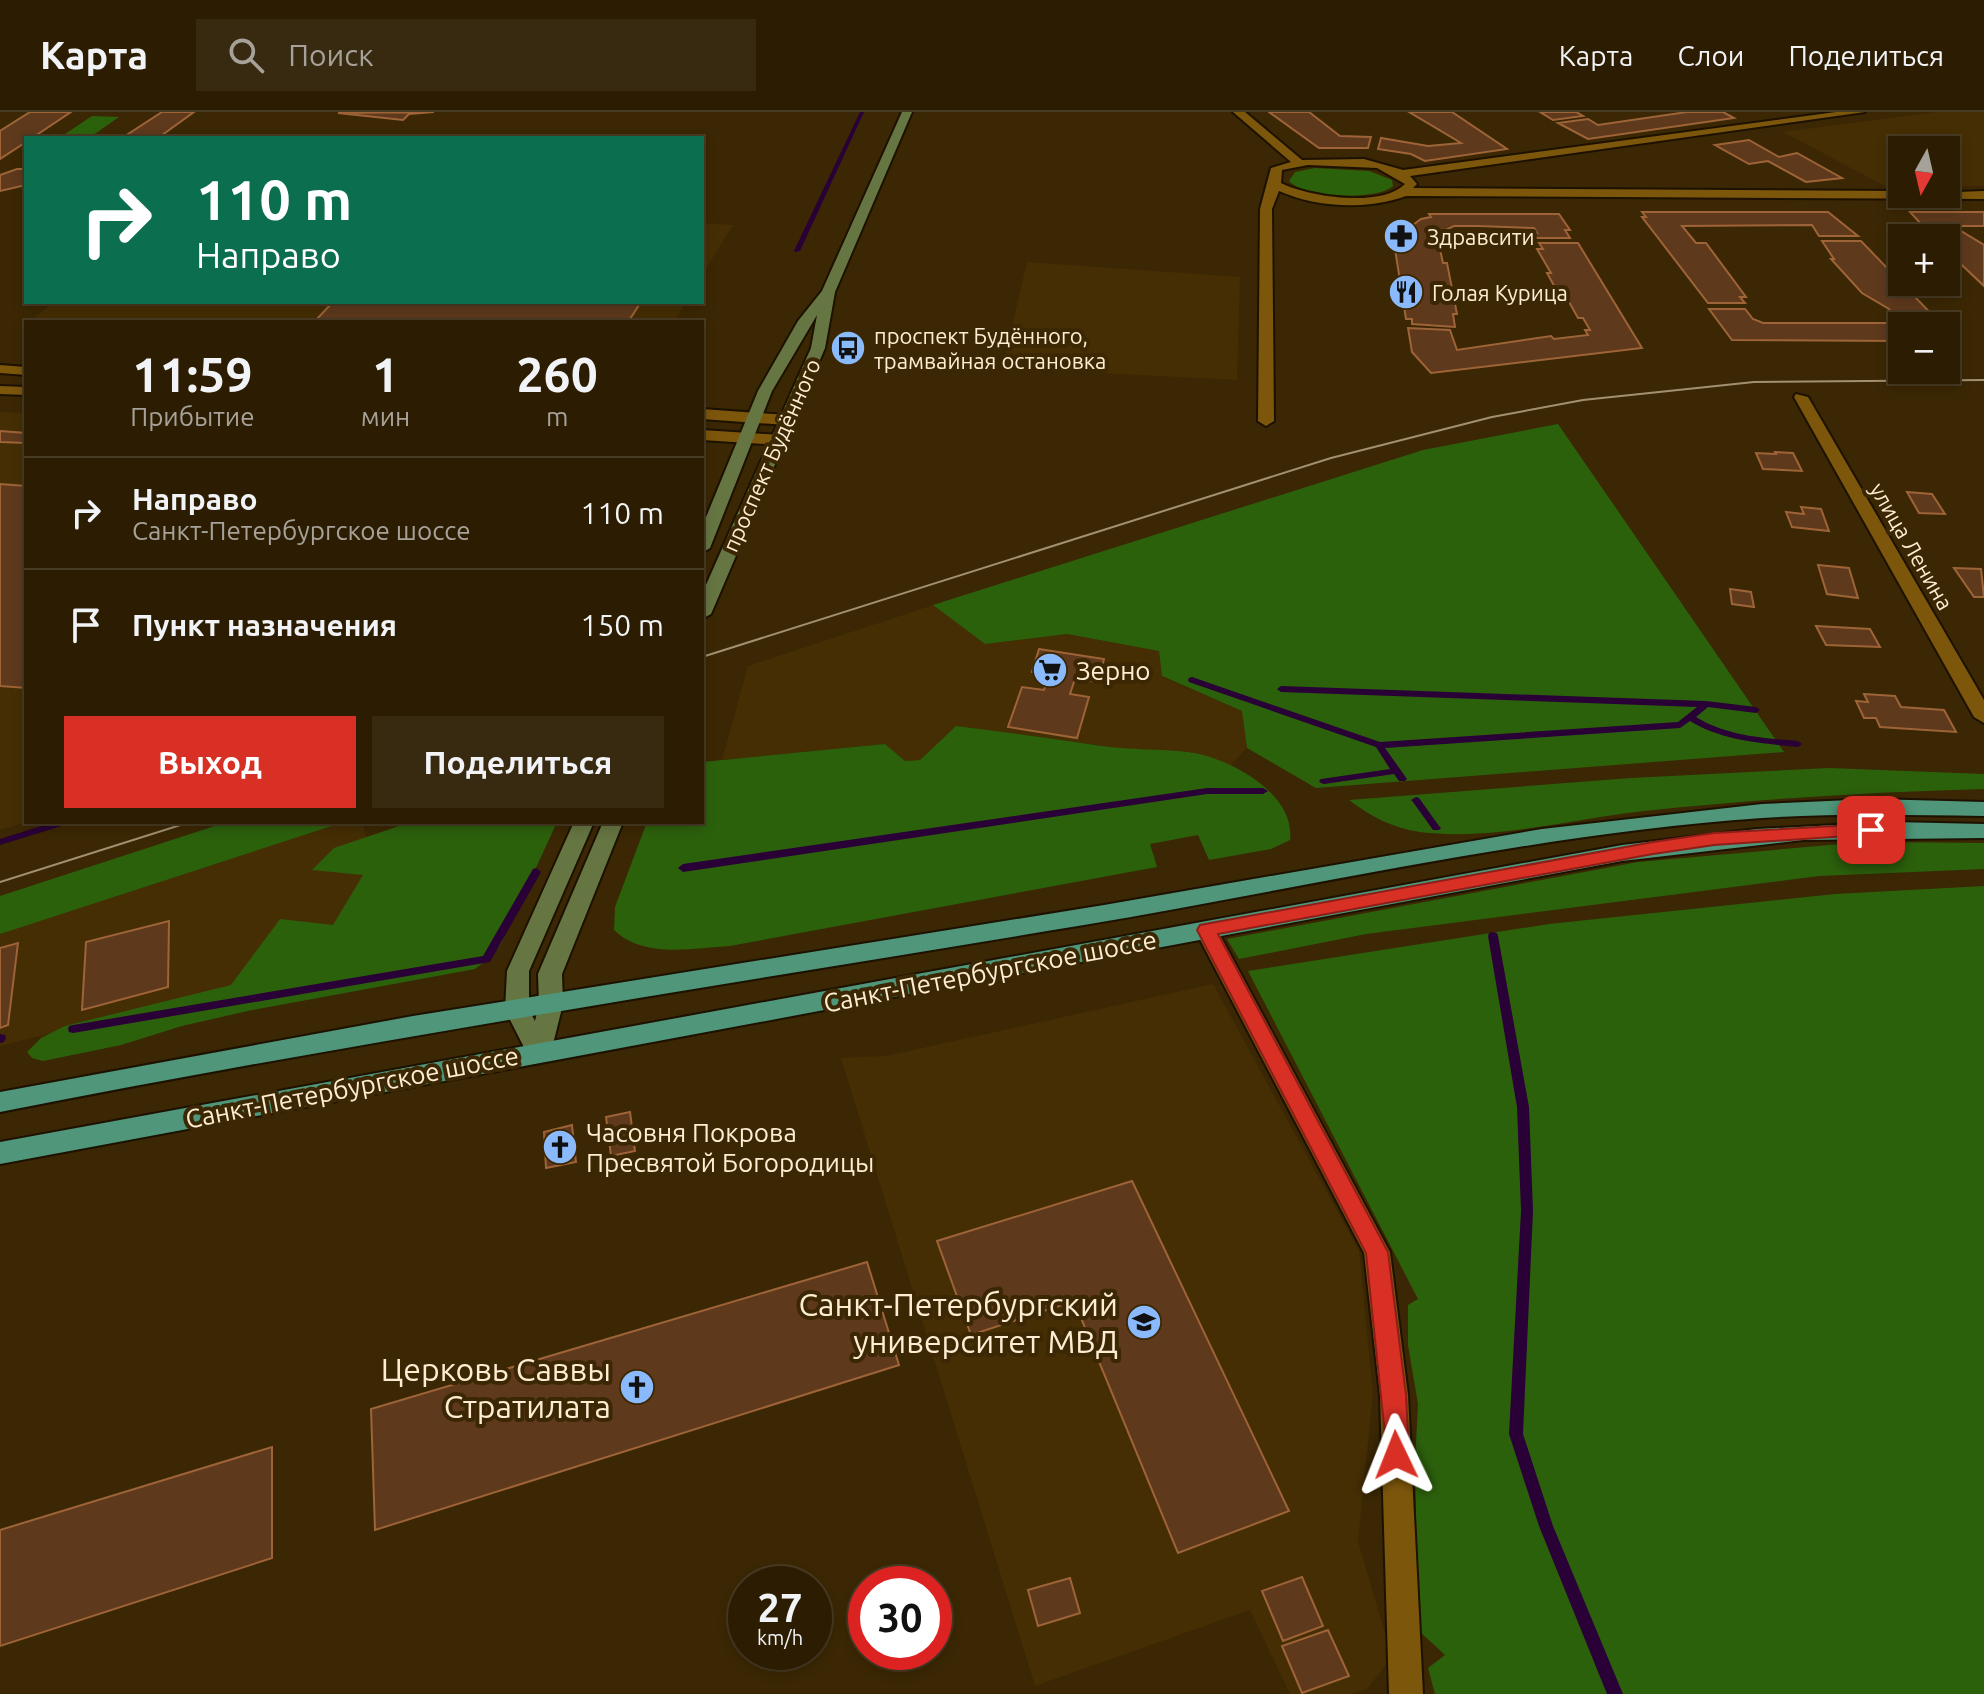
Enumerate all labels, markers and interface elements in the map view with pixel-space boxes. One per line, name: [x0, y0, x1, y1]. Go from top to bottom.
search box: [196, 19, 756, 91]
icon: search: [224, 33, 268, 77]
text: Карта: [40, 34, 148, 76]
text: Поиск: [288, 38, 374, 72]
text: Карта: [1559, 40, 1633, 71]
text: Слои: [1677, 40, 1744, 71]
text: Поделиться: [1788, 40, 1944, 71]
north arrow: [1888, 136, 1960, 208]
map controls: [1888, 136, 1960, 384]
icon: right: [64, 168, 168, 272]
text: 110 m: [196, 168, 352, 231]
pharmacy icon: Здравсити: [1382, 217, 1420, 255]
place label: Здравсити: [1427, 224, 1535, 249]
button: +: [1888, 224, 1960, 296]
text: Направо: [196, 234, 341, 275]
restaurant icon: Голая Курица: [1387, 273, 1425, 311]
place label: Голая Курица: [1432, 280, 1568, 305]
button: −: [1888, 312, 1960, 384]
place label: проспект Будённого, трамвайная остановка: [874, 323, 1106, 373]
bus stop icon: проспект Будённого, трамвайная остановка: [829, 329, 867, 367]
text: 11:59: [132, 347, 252, 401]
text: 1: [372, 347, 399, 401]
text: 260: [517, 347, 598, 401]
street label: проспект Будённого: [717, 355, 825, 555]
text: Прибытие: [130, 402, 255, 431]
text: мин: [361, 402, 410, 431]
text: m: [546, 402, 568, 431]
street label: улица Ленина: [1866, 478, 1958, 614]
text: Направо: [132, 482, 258, 516]
icon: right: [64, 491, 108, 535]
text: 110 m: [580, 496, 664, 530]
text: Санкт-Петербургское шоссе: [132, 516, 471, 545]
icon: arrive: [64, 603, 108, 647]
text: Пункт назначения: [132, 608, 397, 642]
text: 150 m: [580, 608, 664, 642]
supermarket icon: Зерно: [1031, 651, 1069, 689]
place label: Зерно: [1076, 656, 1151, 685]
button: Выход: [64, 716, 356, 808]
button: Поделиться: [372, 716, 664, 808]
pin: [1837, 796, 1905, 864]
icon: arrive: [1849, 808, 1893, 852]
street label: Санкт-Петербургское шоссе: [821, 924, 1159, 1018]
street label: Санкт-Петербургское шоссе: [183, 1040, 521, 1134]
place label: Часовня Покрова Пресвятой Богородицы: [586, 1118, 874, 1177]
church icon: Часовня Покрова Пресвятой Богородицы: [541, 1128, 579, 1166]
place label: Санкт-Петербургский университет МВД: [798, 1286, 1118, 1359]
school or university icon: Санкт-Петербургский университет МВД: [1125, 1303, 1163, 1341]
place label: Церковь Саввы Стратилата: [381, 1351, 611, 1424]
church icon: Церковь Саввы Стратилата: [618, 1368, 656, 1406]
position arrow: [1354, 1413, 1438, 1497]
speed limit sign: 30: [848, 1566, 952, 1670]
text: 27: [757, 1585, 803, 1630]
text: km/h: [757, 1626, 803, 1649]

